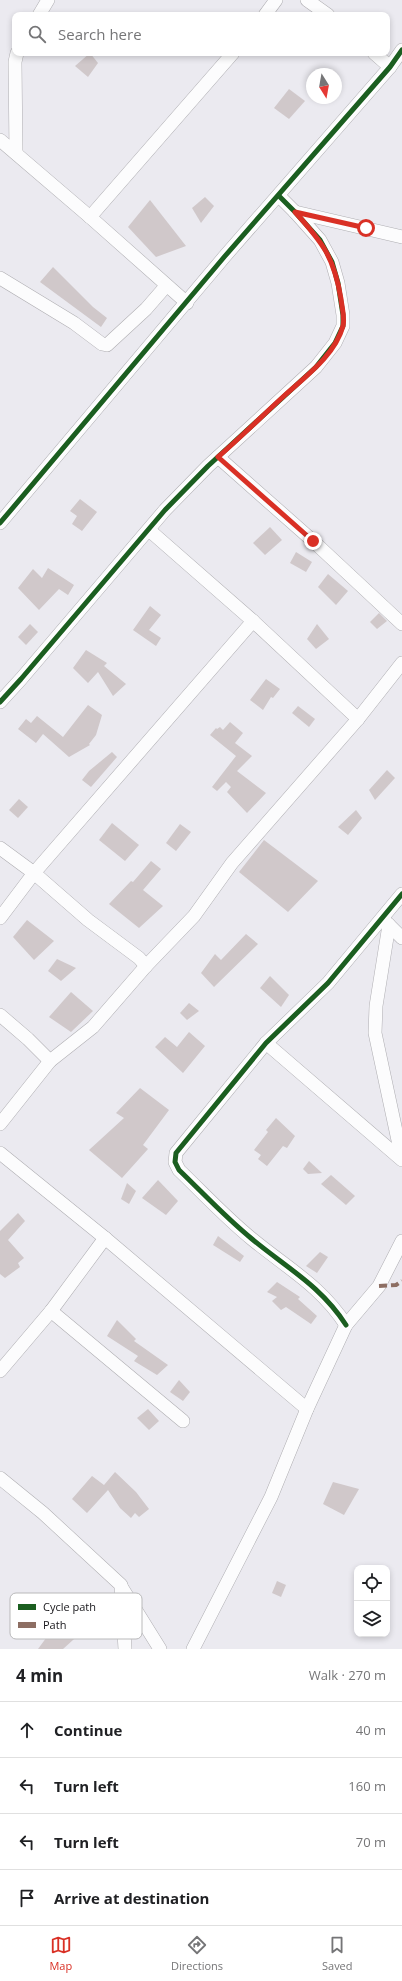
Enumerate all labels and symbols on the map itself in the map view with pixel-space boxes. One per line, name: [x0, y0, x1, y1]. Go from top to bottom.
north arrow: [306, 68, 342, 104]
route start: [357, 219, 375, 237]
route end: [304, 532, 322, 550]
legend: [10, 1593, 142, 1639]
text: Cycle path: [43, 1599, 96, 1614]
text: Path: [43, 1617, 66, 1632]

